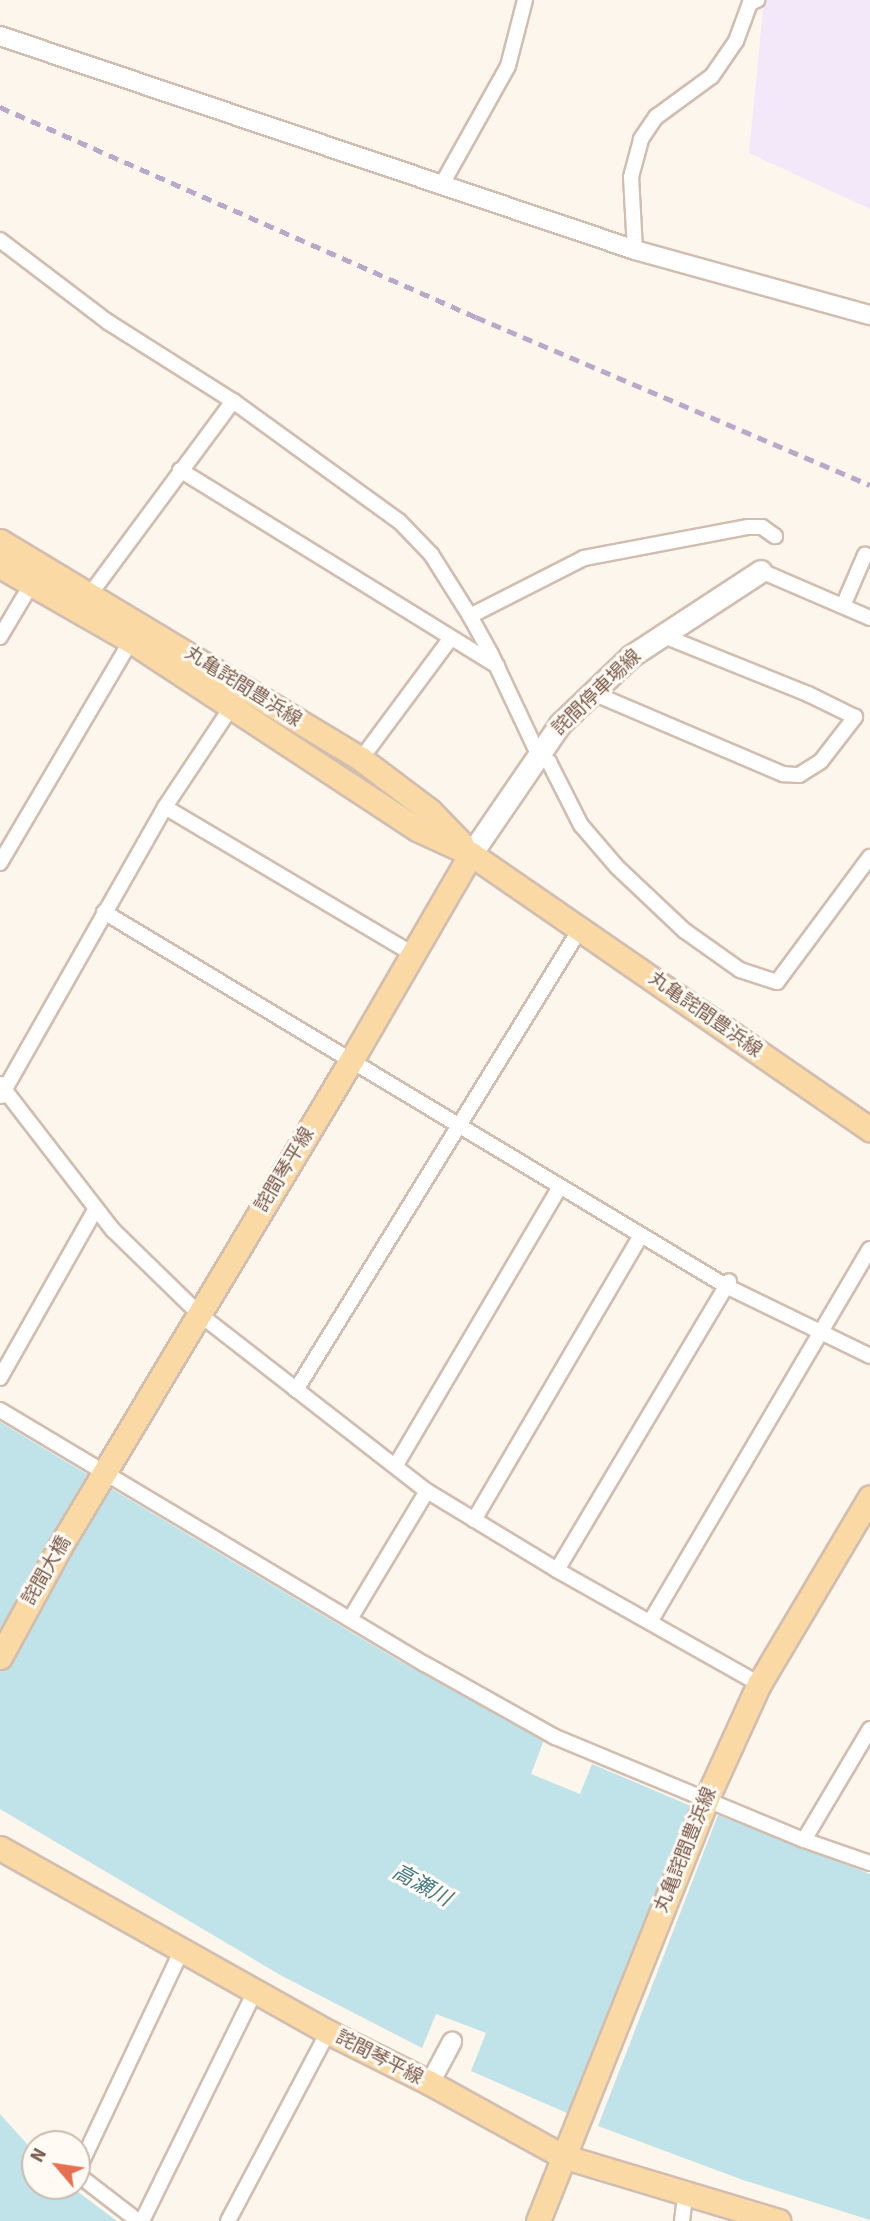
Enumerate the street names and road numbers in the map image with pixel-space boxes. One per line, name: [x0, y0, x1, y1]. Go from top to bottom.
street label: 丸亀詫間豊浜線: [181, 642, 305, 732]
street label: 詫間停車場線: [548, 645, 646, 741]
street label: 丸亀詫間豊浜線: [644, 968, 766, 1062]
street label: 詫間琴平線: [251, 1123, 319, 1217]
street label: 詫間大橋: [18, 1532, 76, 1610]
street label: 丸亀詫間豊浜線: [651, 1784, 721, 1916]
street label: 詫間琴平線: [332, 2026, 426, 2090]

